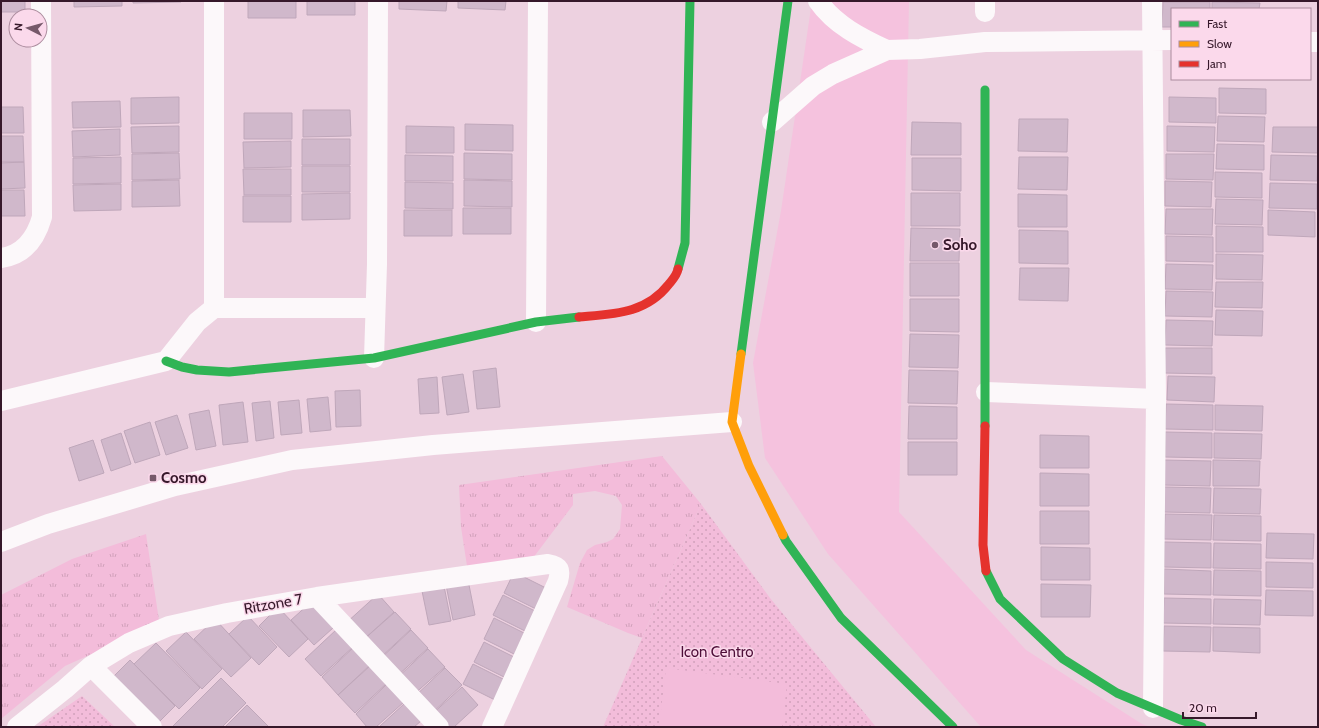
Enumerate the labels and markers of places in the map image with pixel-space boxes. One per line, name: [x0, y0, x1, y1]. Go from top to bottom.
place label: Soho: [943, 236, 978, 254]
marker: Soho: [930, 240, 940, 250]
place label: Cosmo: [161, 469, 207, 487]
marker: Cosmo: [148, 473, 158, 483]

